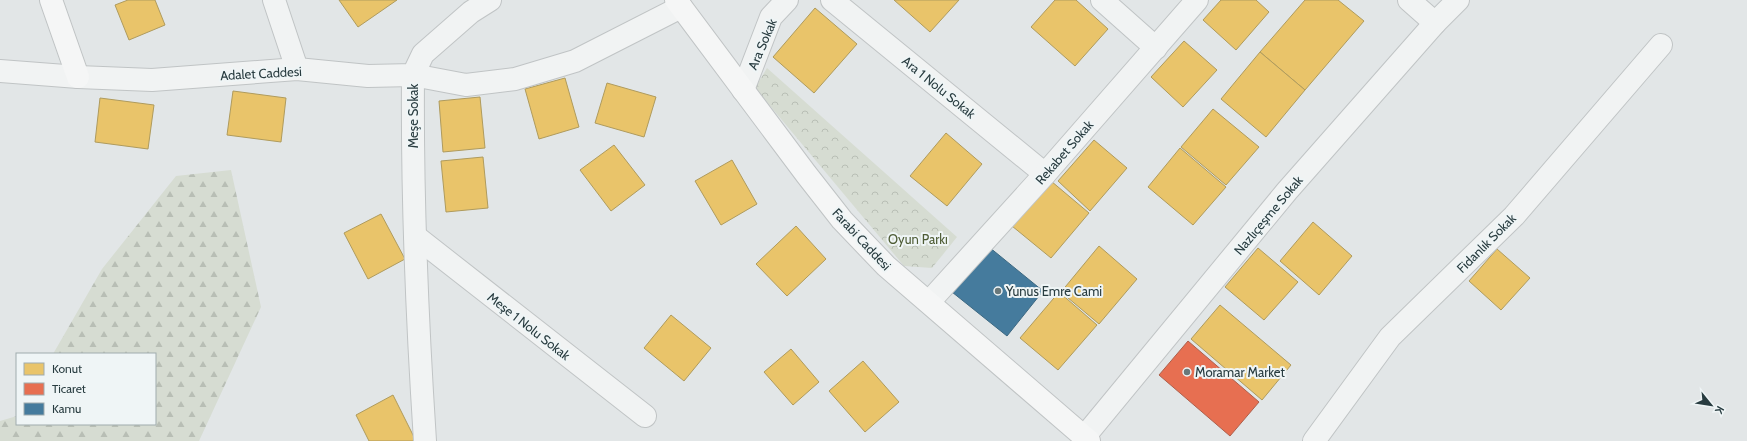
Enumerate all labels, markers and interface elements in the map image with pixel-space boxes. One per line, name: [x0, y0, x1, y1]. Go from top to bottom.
street label: Ara Sokak: [744, 16, 780, 72]
street label: Ara 1 Nolu Sokak: [899, 53, 979, 122]
street label: Adalet Caddesi: [220, 63, 302, 83]
street label: Meşe Sokak: [405, 84, 421, 148]
street label: Rekabet Sokak: [1032, 116, 1096, 187]
street label: Nazlıçeşme Sokak: [1230, 172, 1306, 258]
street label: Farabi Caddesi: [829, 205, 895, 273]
street label: Fidanlık Sokak: [1453, 210, 1519, 276]
park label: Oyun Parkı: [888, 231, 948, 247]
place label: Yunus Emre Cami: [1005, 283, 1102, 299]
marker: Yunus Emre Cami: [993, 286, 1003, 296]
street label: Meşe 1 Nolu Sokak: [484, 289, 574, 363]
legend: [16, 353, 156, 425]
text: Konut: [52, 361, 82, 376]
place label: Moramar Market: [1195, 364, 1286, 380]
marker: Moramar Market: [1182, 367, 1192, 377]
text: Ticaret: [52, 381, 86, 396]
north arrow: [1691, 385, 1731, 425]
text: Kamu: [52, 401, 81, 416]
text: K: [1712, 404, 1727, 417]

